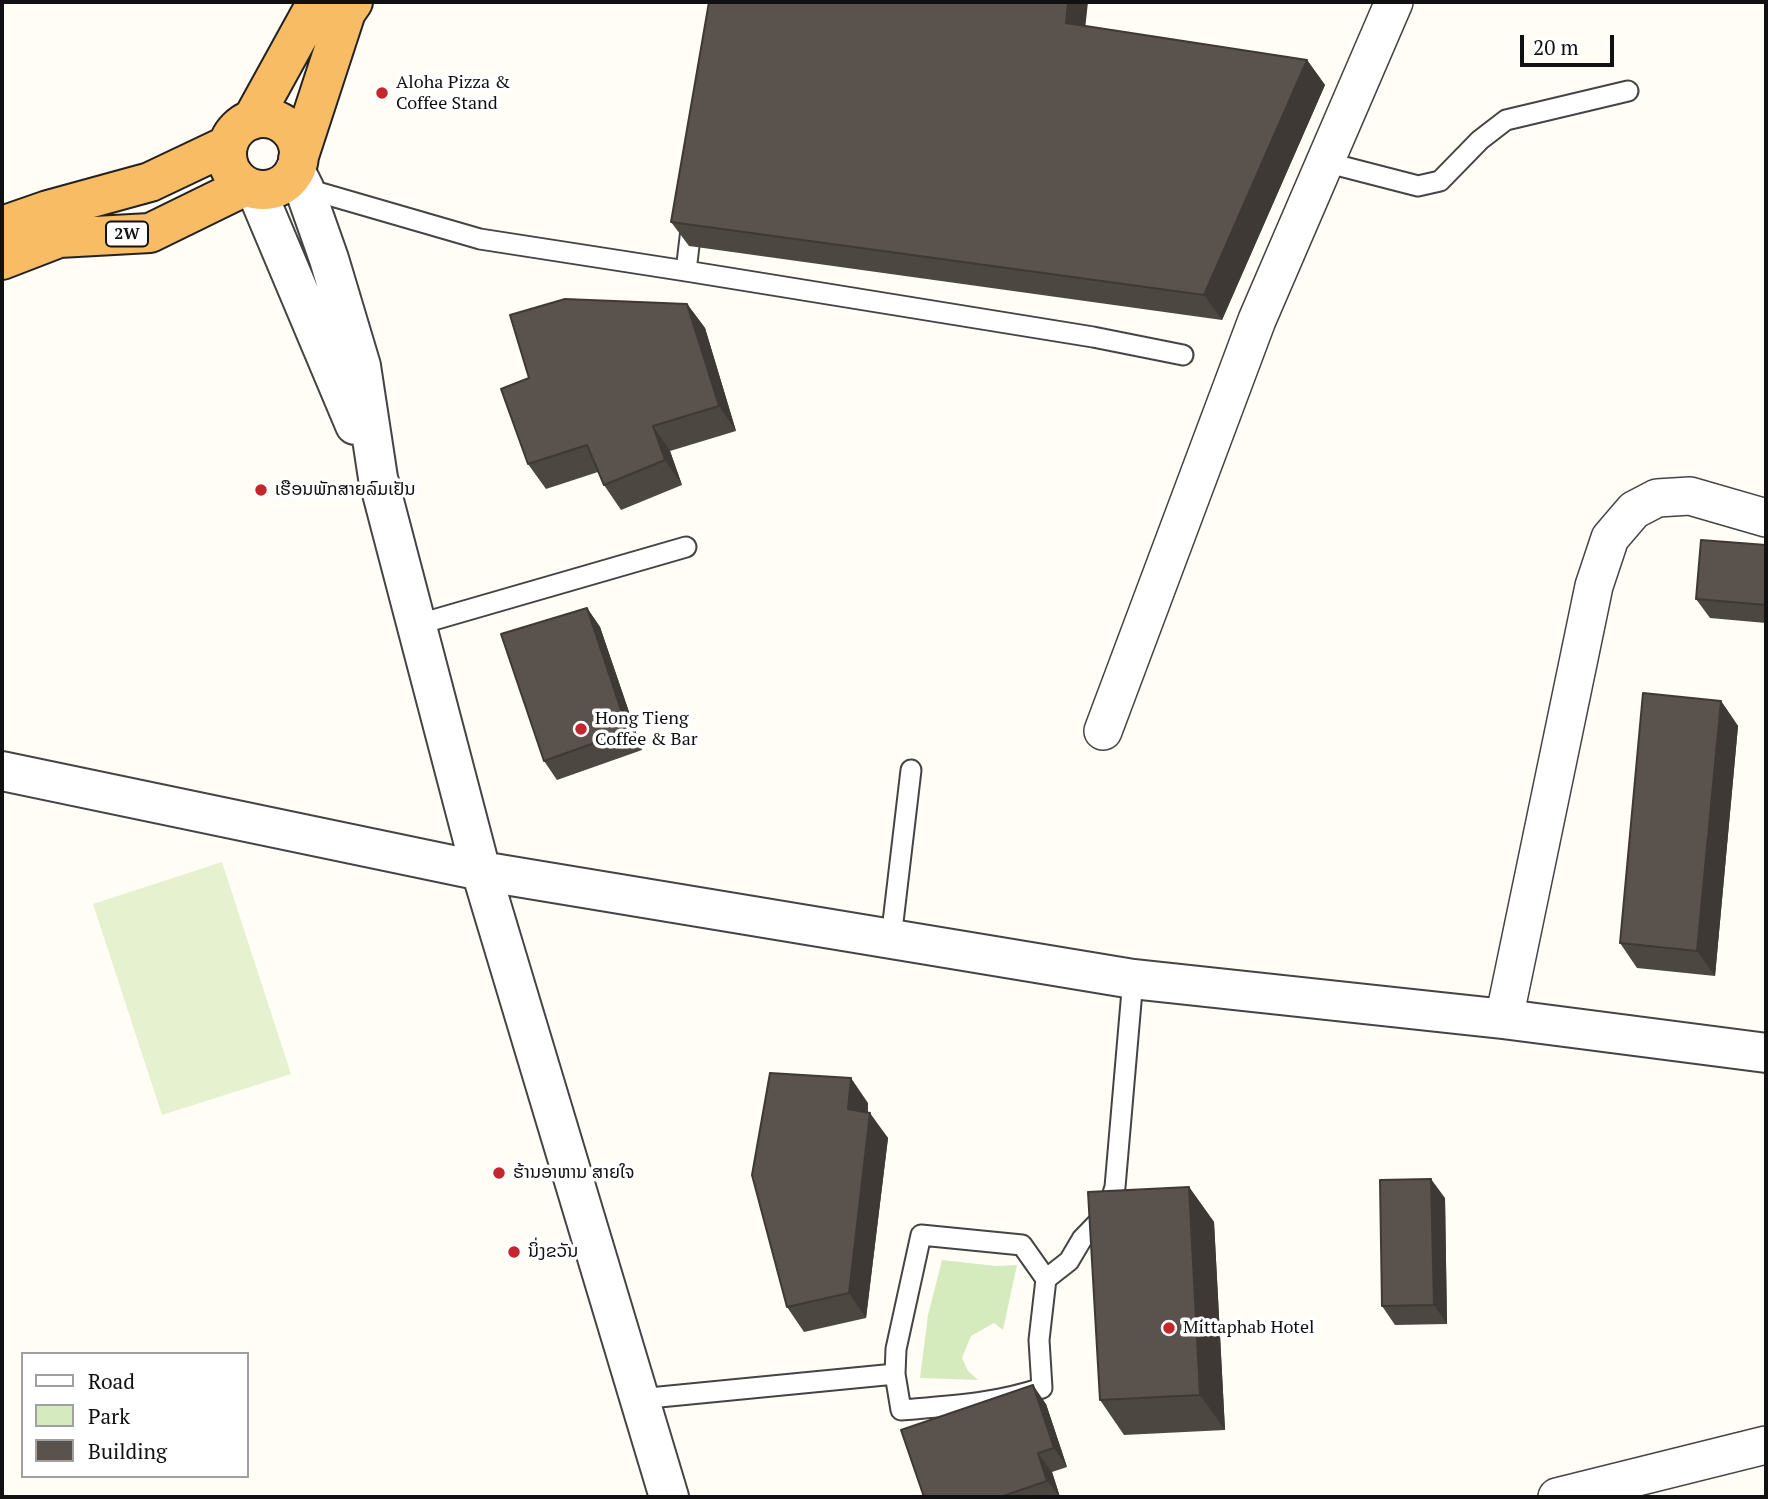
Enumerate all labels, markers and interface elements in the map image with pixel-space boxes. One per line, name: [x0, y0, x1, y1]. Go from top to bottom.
scale bar: [1523, 21, 1618, 65]
text: 20 m: [1533, 33, 1579, 61]
place label: Aloha Pizza & Coffee Stand: [396, 72, 510, 114]
marker: Aloha Pizza & Coffee Stand: [374, 85, 390, 101]
road number: 2W: [106, 222, 148, 246]
place label: ເຮືອນພັກສາຍລົມເຢັນ: [275, 479, 415, 501]
marker: ເຮືອນພັກສາຍລົມເຢັນ: [253, 482, 269, 498]
place label: Hong Tieng Coffee & Bar: [595, 708, 698, 750]
marker: Hong Tieng Coffee & Bar: [573, 721, 589, 737]
place label: ຮ້ານອາຫານ ສາຍໃຈ: [513, 1162, 635, 1184]
marker: ຮ້ານອາຫານ ສາຍໃຈ: [491, 1165, 507, 1181]
place label: ນິ່ງຂວັນ: [528, 1241, 578, 1263]
marker: ນິ່ງຂວັນ: [506, 1244, 522, 1260]
place label: Mittaphab Hotel: [1183, 1317, 1314, 1339]
marker: Mittaphab Hotel: [1161, 1320, 1177, 1336]
legend: [21, 1352, 248, 1478]
text: Road: [88, 1367, 135, 1395]
text: Park: [88, 1402, 130, 1430]
text: Building: [88, 1437, 167, 1465]

